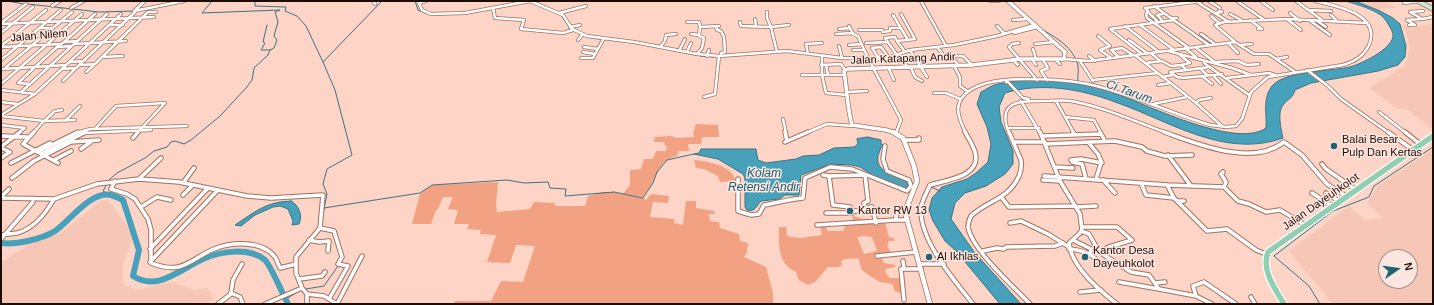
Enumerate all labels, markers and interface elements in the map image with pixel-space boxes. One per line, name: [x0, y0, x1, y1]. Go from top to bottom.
street label: Jalan Nilem: [10, 27, 68, 45]
street label: Jalan Katapang Andir: [850, 51, 956, 67]
water label: Ci Tarum: [1104, 77, 1154, 107]
place label: Balai Besar Pulp Dan Kertas: [1342, 133, 1422, 159]
marker: Balai Besar Pulp Dan Kertas: [1329, 141, 1339, 151]
water label: Kolam Retensi Andir: [728, 167, 800, 195]
street label: Jalan Dayeuhkolot: [1280, 171, 1362, 233]
place label: Kantor RW 13: [858, 204, 927, 218]
marker: Kantor RW 13: [845, 206, 855, 216]
place label: Kantor Desa Dayeuhkolot: [1093, 244, 1154, 270]
north arrow: [1378, 249, 1418, 289]
place label: Al Ikhlas: [937, 250, 979, 264]
marker: Al Ikhlas: [924, 252, 934, 262]
marker: Kantor Desa Dayeuhkolot: [1080, 252, 1090, 262]
text: N: [1402, 261, 1415, 272]

